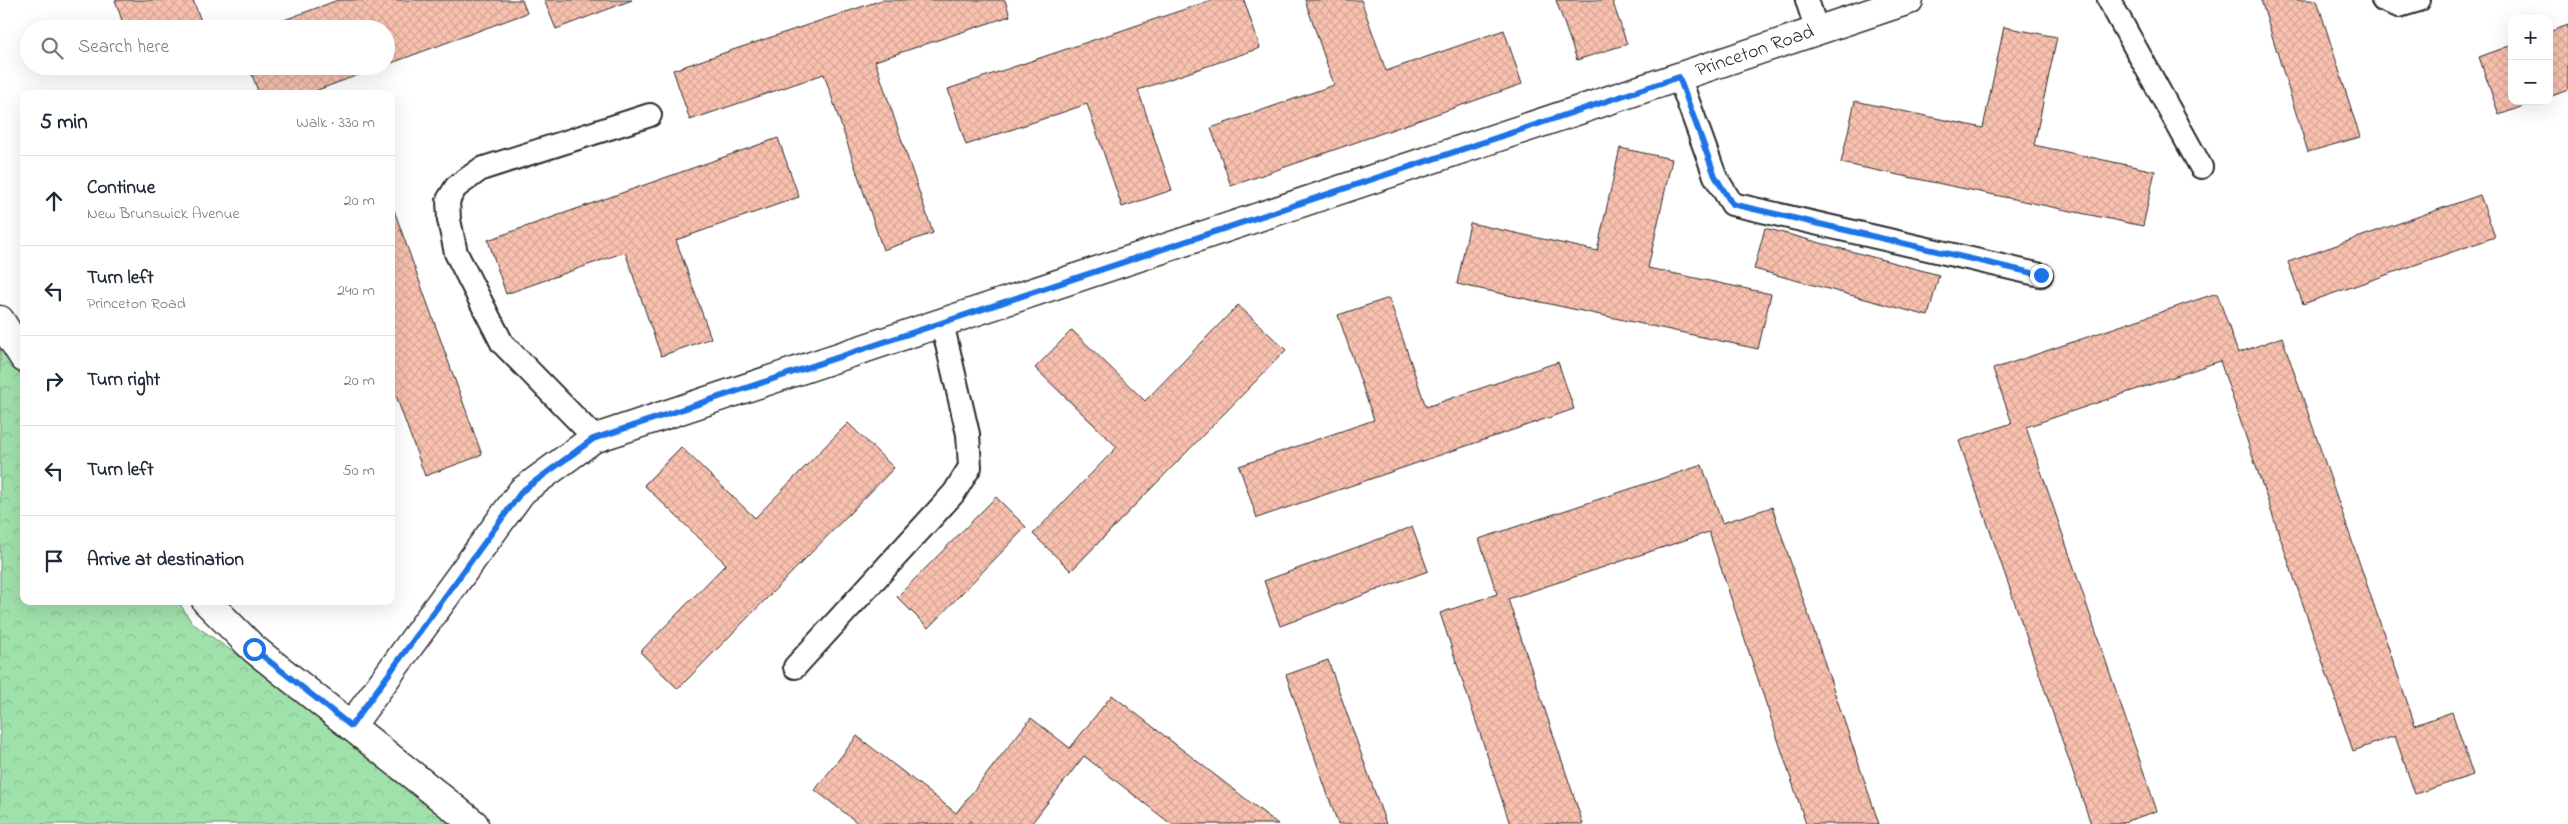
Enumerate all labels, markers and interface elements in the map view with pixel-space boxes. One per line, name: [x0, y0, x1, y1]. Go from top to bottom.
map controls: [2508, 15, 2553, 105]
button: +: [2508, 15, 2553, 60]
street label: Princeton Road: [1692, 18, 1818, 86]
search box: [20, 20, 395, 75]
icon: search: [38, 34, 66, 62]
text: Search here: [78, 34, 169, 61]
button: −: [2508, 60, 2553, 105]
text: 5 min: [40, 108, 88, 138]
text: Walk · 330 m: [296, 111, 375, 135]
text: Continue: [87, 175, 155, 202]
icon: ahead: [40, 187, 68, 215]
text: 20 m: [344, 189, 375, 213]
text: New Brunswick Avenue: [87, 202, 240, 226]
route end: [2030, 264, 2053, 287]
text: Turn left: [87, 265, 154, 292]
icon: left: [40, 277, 68, 305]
text: 240 m: [337, 279, 375, 303]
text: Princeton Road: [87, 292, 186, 316]
icon: right: [40, 367, 68, 395]
text: Turn right: [87, 367, 160, 394]
text: 20 m: [344, 369, 375, 393]
icon: left: [40, 457, 68, 485]
text: Turn left: [87, 457, 154, 484]
text: 50 m: [343, 459, 375, 483]
icon: arrive: [40, 547, 68, 575]
text: Arrive at destination: [87, 547, 244, 574]
route start: [243, 638, 266, 661]

